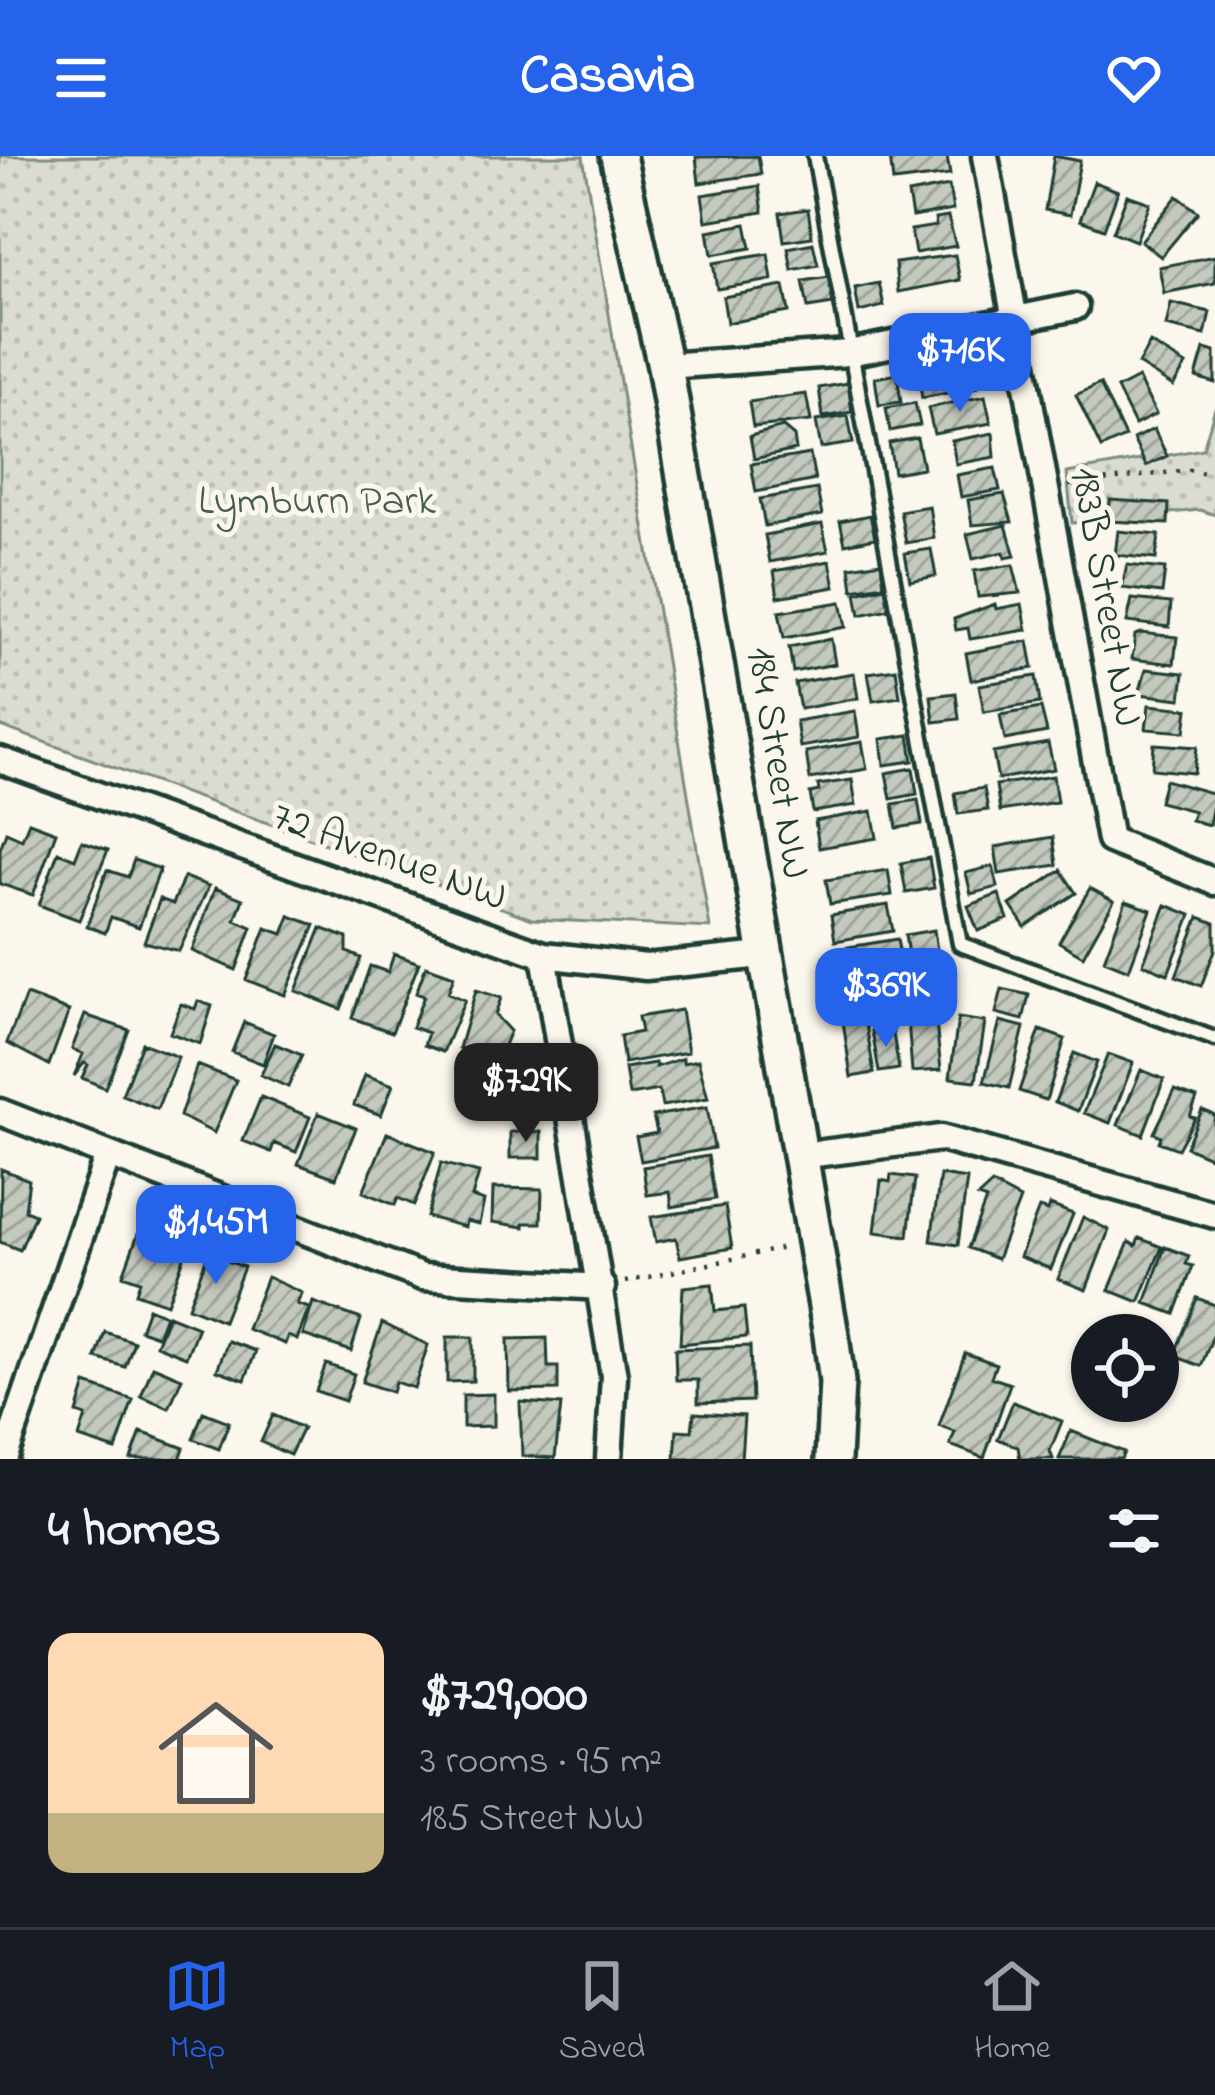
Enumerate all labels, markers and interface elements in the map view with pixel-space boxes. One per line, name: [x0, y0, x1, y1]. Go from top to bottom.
text: Casavia: [520, 39, 695, 117]
icon: menu: [48, 45, 114, 111]
icon: heart: [1101, 45, 1167, 111]
pin: $716K: [876, 313, 1044, 415]
text: $716K: [916, 323, 1004, 380]
street label: 183B Street NW: [1052, 462, 1158, 732]
park label: Lymburn Park: [198, 472, 436, 533]
street label: 184 Street NW: [729, 643, 825, 883]
street label: 72 Avenue NW: [263, 787, 515, 929]
pin: $369K: [802, 948, 970, 1050]
text: $369K: [842, 958, 930, 1015]
pin: $729K: [442, 1043, 610, 1145]
text: $729K: [481, 1053, 571, 1110]
pin: $1.45M: [118, 1185, 314, 1287]
text: $1.45M: [163, 1195, 269, 1252]
map controls: [1071, 1314, 1179, 1422]
button: locate: [1071, 1314, 1179, 1422]
text: 4 homes: [48, 1494, 221, 1569]
icon: filters: [1101, 1498, 1167, 1564]
text: $729,000: [420, 1659, 587, 1734]
icon: home: [144, 1681, 288, 1825]
text: 3 rooms · 95 m²: [420, 1734, 662, 1791]
text: 185 Street NW: [420, 1791, 644, 1848]
tab: Map: [164, 1953, 230, 2073]
tab: Saved: [559, 1953, 645, 2073]
tab: Home: [974, 1953, 1051, 2073]

